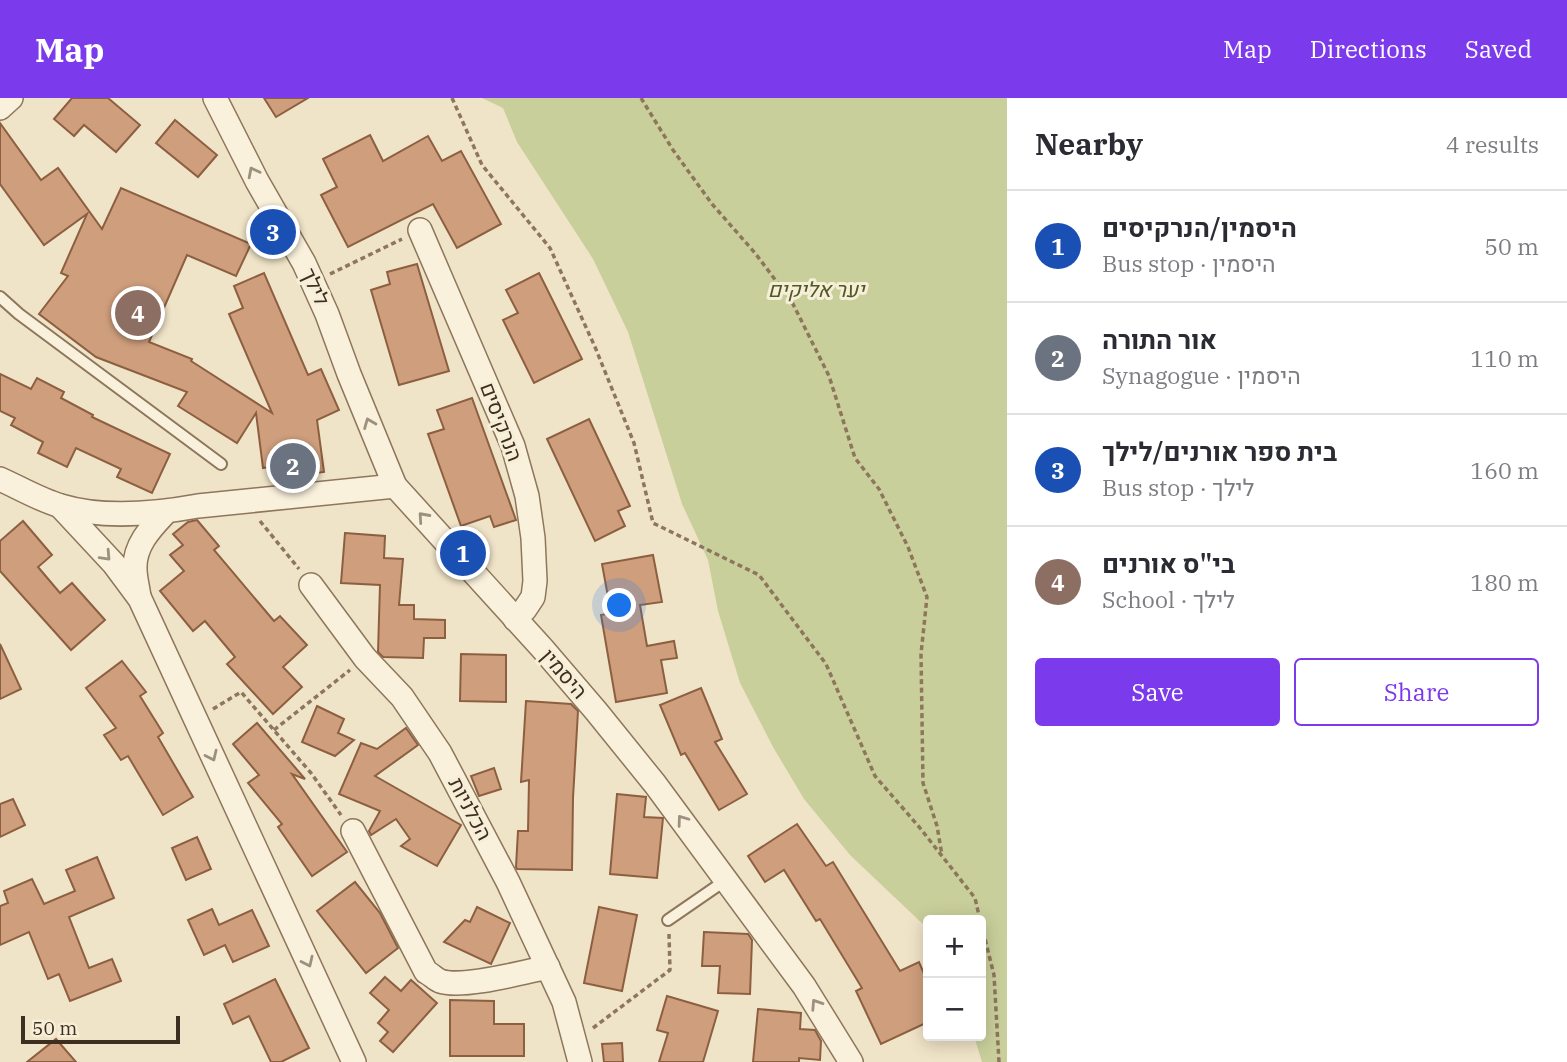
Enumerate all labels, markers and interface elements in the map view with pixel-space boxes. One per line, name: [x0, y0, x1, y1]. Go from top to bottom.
text: Map: [35, 28, 104, 71]
text: Map: [1223, 33, 1272, 65]
text: Directions: [1310, 33, 1427, 65]
text: Saved: [1465, 33, 1532, 65]
text: Nearby: [1035, 124, 1143, 163]
text: 4 results: [1446, 129, 1539, 159]
one-way arrow: [247, 167, 261, 179]
pin: 3: [250, 206, 296, 258]
text: היסמין/הנרקיסים: [1102, 210, 1297, 244]
text: 1: [1051, 231, 1065, 261]
text: 50 m: [1484, 231, 1539, 261]
text: Bus stop · היסמין: [1102, 248, 1276, 278]
street label: לילך: [295, 263, 337, 310]
park label: יער אליקים: [768, 275, 866, 303]
pin: 4: [115, 287, 161, 339]
text: אור התורה: [1102, 322, 1217, 356]
text: 2: [1051, 343, 1065, 373]
text: 110 m: [1470, 343, 1539, 373]
text: Synagogue · היסמין: [1102, 360, 1301, 390]
street label: הנרקיסים: [474, 378, 530, 465]
one-way arrow: [363, 417, 377, 429]
text: בית ספר אורנים/לילך: [1102, 434, 1337, 468]
pin: 2: [270, 440, 316, 492]
text: 3: [1051, 455, 1065, 485]
text: 160 m: [1470, 455, 1539, 485]
text: Bus stop · לילך: [1102, 472, 1254, 502]
one-way arrow: [418, 512, 431, 525]
pin: 1: [440, 527, 486, 579]
text: בי"ס אורנים: [1102, 546, 1235, 580]
one-way arrow: [98, 548, 111, 561]
text: 4: [1051, 567, 1065, 597]
text: 180 m: [1470, 567, 1539, 597]
text: School · לילך: [1102, 584, 1235, 614]
your location: [602, 588, 636, 622]
street label: היסמין: [535, 642, 594, 704]
button: Save: [1035, 658, 1280, 726]
button: Share: [1294, 658, 1539, 726]
one-way arrow: [204, 749, 218, 761]
street label: הכלניות: [443, 772, 499, 845]
one-way arrow: [678, 815, 690, 828]
map controls: [923, 915, 986, 1041]
button: +: [923, 915, 986, 978]
one-way arrow: [300, 955, 314, 967]
button: −: [923, 978, 986, 1041]
one-way arrow: [811, 998, 824, 1011]
scale bar: [21, 1013, 180, 1045]
text: 50 m: [32, 1016, 77, 1040]

